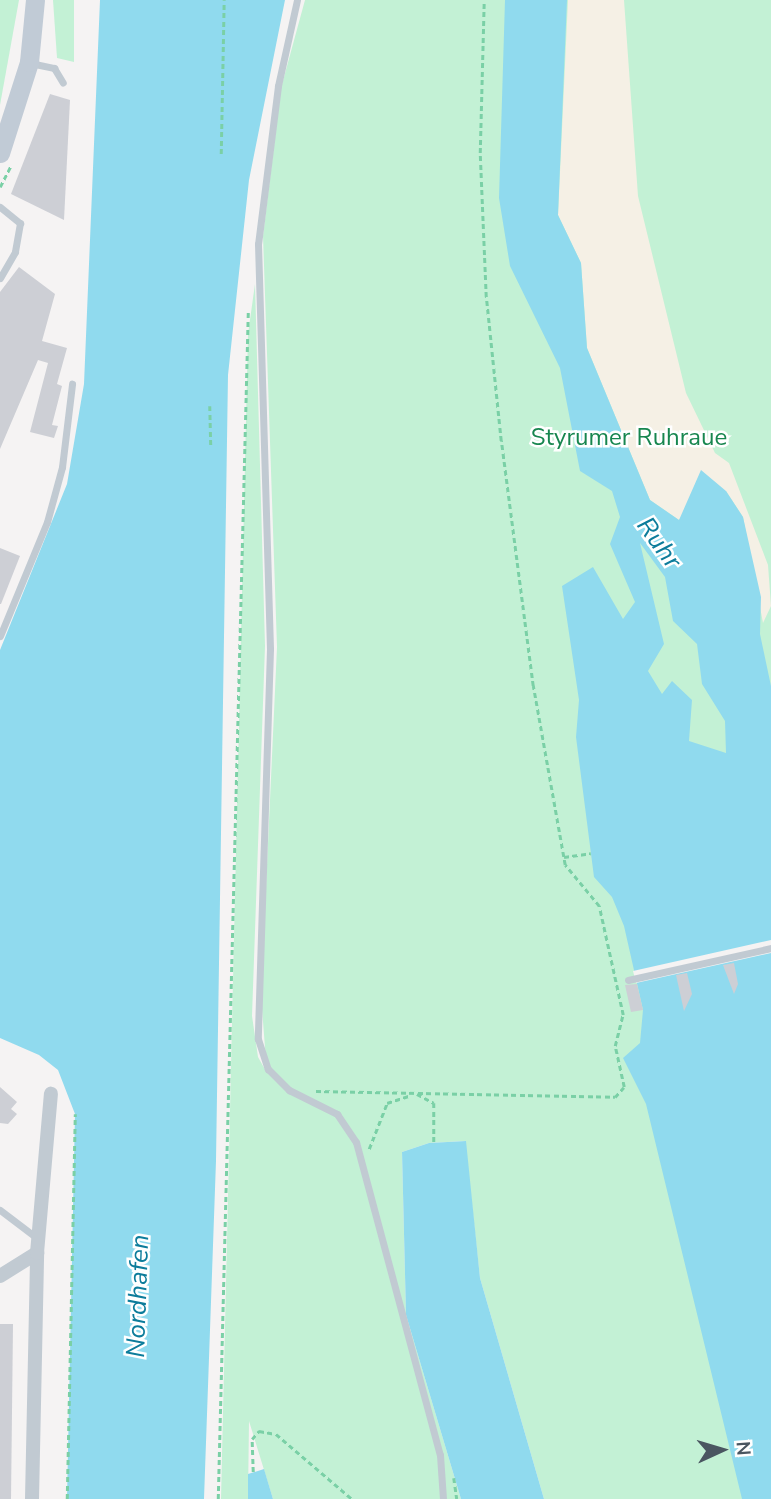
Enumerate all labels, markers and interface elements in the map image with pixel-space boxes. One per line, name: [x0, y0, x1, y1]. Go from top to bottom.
park label: Styrumer Ruhraue: [531, 424, 727, 452]
water label: Ruhr: [630, 511, 688, 575]
water label: Nordhafen: [120, 1234, 156, 1358]
north arrow: [687, 1415, 757, 1485]
text: N: [729, 1441, 756, 1457]

